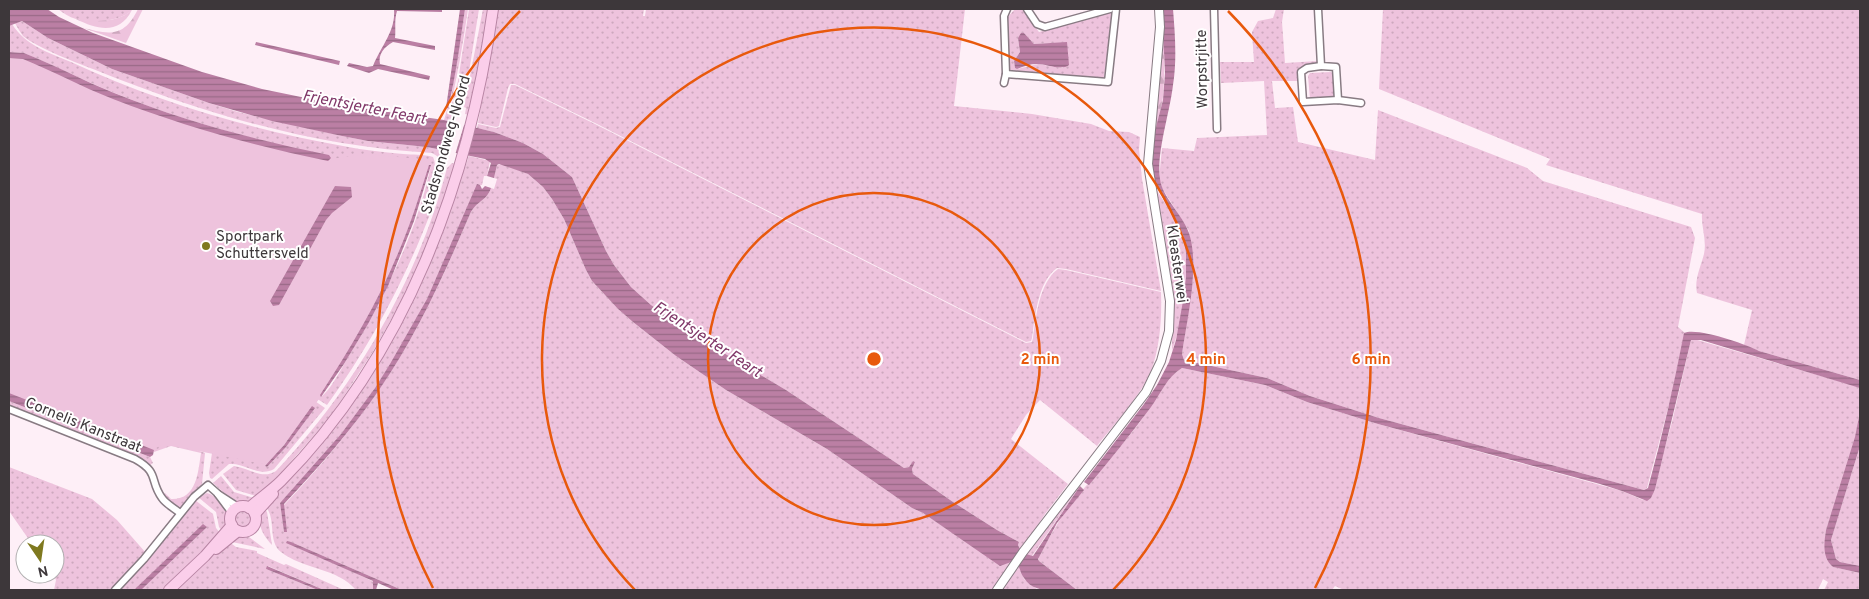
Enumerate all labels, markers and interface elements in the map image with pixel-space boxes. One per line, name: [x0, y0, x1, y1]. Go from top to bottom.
street label: Worpstrjitte: [1193, 29, 1213, 109]
street label: Stadsrondweg-Noord: [418, 73, 476, 217]
water label: Frjentsjerter Feart: [301, 86, 429, 130]
street label: Kleasterwei: [1161, 224, 1191, 304]
place label: Sportpark Schuttersveld: [216, 228, 309, 264]
marker: Sportpark Schuttersveld: [200, 240, 212, 252]
water label: Frjentsjerter Feart: [649, 297, 766, 383]
centre of rings: [865, 350, 883, 368]
text: 2 min: [1020, 351, 1060, 370]
text: 4 min: [1186, 351, 1226, 370]
text: 6 min: [1351, 351, 1391, 370]
street label: Cornelis Kanstraat: [22, 394, 144, 458]
north arrow: [15, 534, 65, 584]
text: N: [36, 561, 49, 580]

